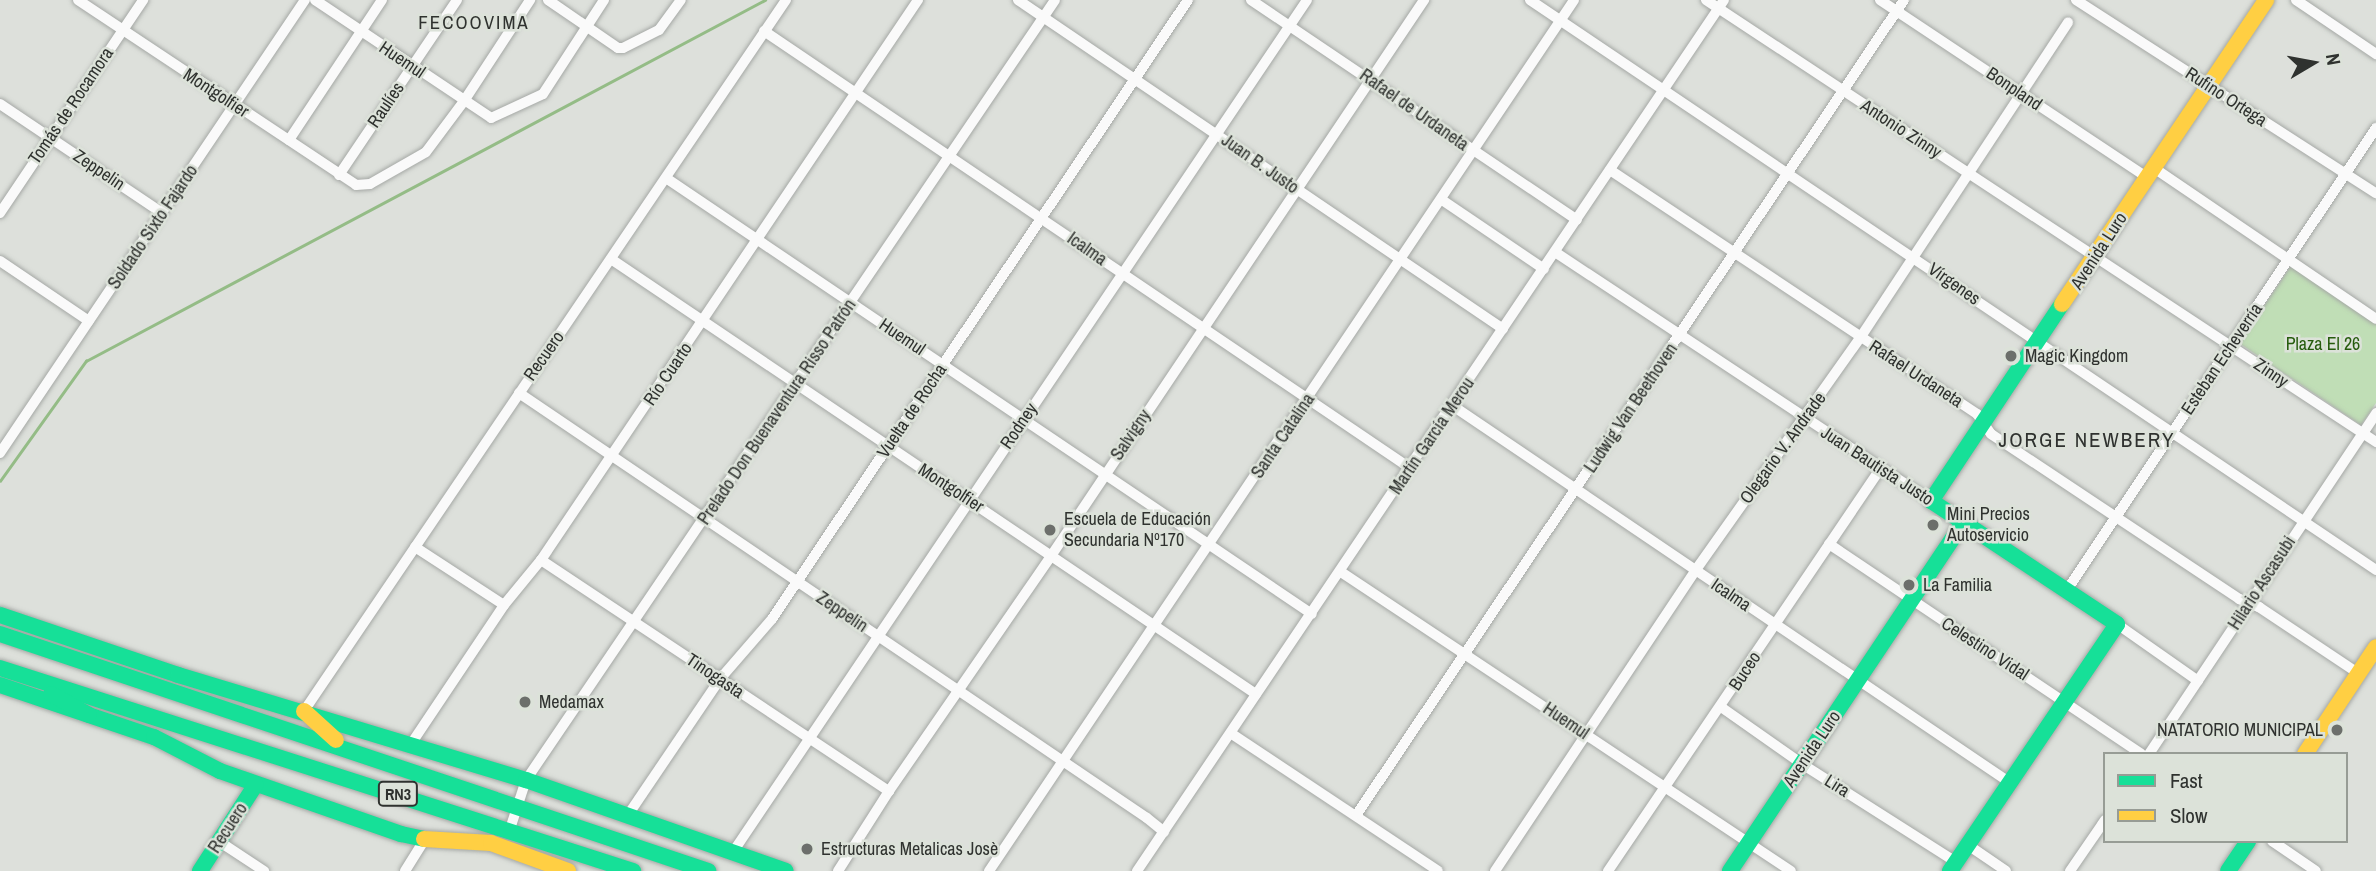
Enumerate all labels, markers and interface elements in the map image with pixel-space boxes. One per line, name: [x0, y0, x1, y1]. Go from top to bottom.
district label: FECOOVIMA: [419, 12, 529, 34]
north arrow: [2278, 28, 2348, 98]
street label: Huemul: [375, 37, 429, 83]
street label: Tomás de Rocamora: [24, 44, 118, 168]
text: N: [2320, 52, 2347, 67]
street label: Bonpland: [1982, 63, 2046, 115]
street label: Rufino Ortega: [2181, 63, 2271, 131]
street label: Montgolfier: [179, 64, 253, 122]
street label: Rafael de Urdaneta: [1355, 64, 1473, 156]
street label: Raulíes: [363, 78, 409, 132]
street label: Antonio Zinny: [1857, 95, 1945, 163]
street label: Juan B. Justo: [1217, 130, 1303, 198]
street label: Zeppelin: [69, 145, 129, 195]
street label: Soldado Sixto Fajardo: [103, 161, 203, 293]
street label: Avenida Luro: [2066, 208, 2132, 294]
street label: Icalma: [1063, 228, 1111, 270]
street label: Vírgenes: [1924, 258, 1984, 310]
street label: Prelado Don Buenaventura Risso Patrón: [693, 295, 861, 529]
street label: Esteban Echeverría: [2177, 299, 2267, 419]
street label: Huemul: [875, 314, 929, 360]
street label: Recuero: [519, 327, 569, 385]
park label: Plaza El 26: [2286, 333, 2360, 355]
street label: Rafael Urdaneta: [1865, 336, 1967, 412]
street label: Río Cuarto: [639, 338, 697, 410]
street label: Ludwig Van Beethoven: [1580, 339, 1682, 477]
place label: Magic Kingdom: [2025, 345, 2128, 367]
marker: Magic Kingdom: [2003, 348, 2019, 364]
street label: Zinny: [2250, 354, 2292, 392]
street label: Vuelta de Rocha: [873, 360, 951, 462]
street label: Martín García Merou: [1385, 374, 1479, 498]
street label: Olegario V. Andrade: [1735, 388, 1831, 508]
street label: Santa Catalina: [1247, 389, 1319, 483]
street label: Rodney: [996, 399, 1042, 453]
street label: Salvigny: [1106, 405, 1156, 465]
street label: Juan Bautista Justo: [1817, 422, 1937, 510]
district label: JORGE NEWBERY: [2000, 427, 2174, 453]
street label: Montgolfier: [914, 459, 988, 517]
place label: Mini Precios Autoservicio: [1947, 504, 2030, 546]
place label: Escuela de Educación Secundaria Nº170: [1064, 509, 1211, 552]
marker: Mini Precios Autoservicio: [1925, 517, 1941, 533]
marker: Escuela de Educación Secundaria Nº170: [1042, 522, 1058, 538]
street label: Hilario Ascasubi: [2223, 532, 2301, 634]
street label: Icalma: [1707, 574, 1755, 616]
place label: La Familia: [1923, 574, 1992, 596]
marker: La Familia: [1901, 577, 1917, 593]
street label: Zeppelin: [812, 587, 872, 637]
street label: Celestino Vidal: [1937, 613, 2033, 685]
street label: Buceo: [1725, 648, 1765, 694]
street label: Tinogasta: [682, 649, 748, 703]
place label: Medamax: [539, 691, 604, 713]
marker: Medamax: [517, 694, 533, 710]
street label: Huemul: [1539, 698, 1593, 744]
street label: Avenida Luro: [1779, 707, 1845, 791]
place label: NATATORIO MUNICIPAL: [2157, 719, 2323, 741]
marker: NATATORIO MUNICIPAL: [2329, 722, 2345, 738]
legend: [2103, 752, 2348, 843]
text: Fast: [2170, 766, 2203, 795]
street label: Lira: [1820, 770, 1854, 802]
road number: RN3: [377, 782, 419, 806]
street label: Recuero: [204, 799, 252, 857]
text: Slow: [2170, 801, 2207, 830]
place label: Estructuras Metalicas Josè: [821, 838, 998, 860]
marker: Estructuras Metalicas Josè: [799, 841, 815, 857]

